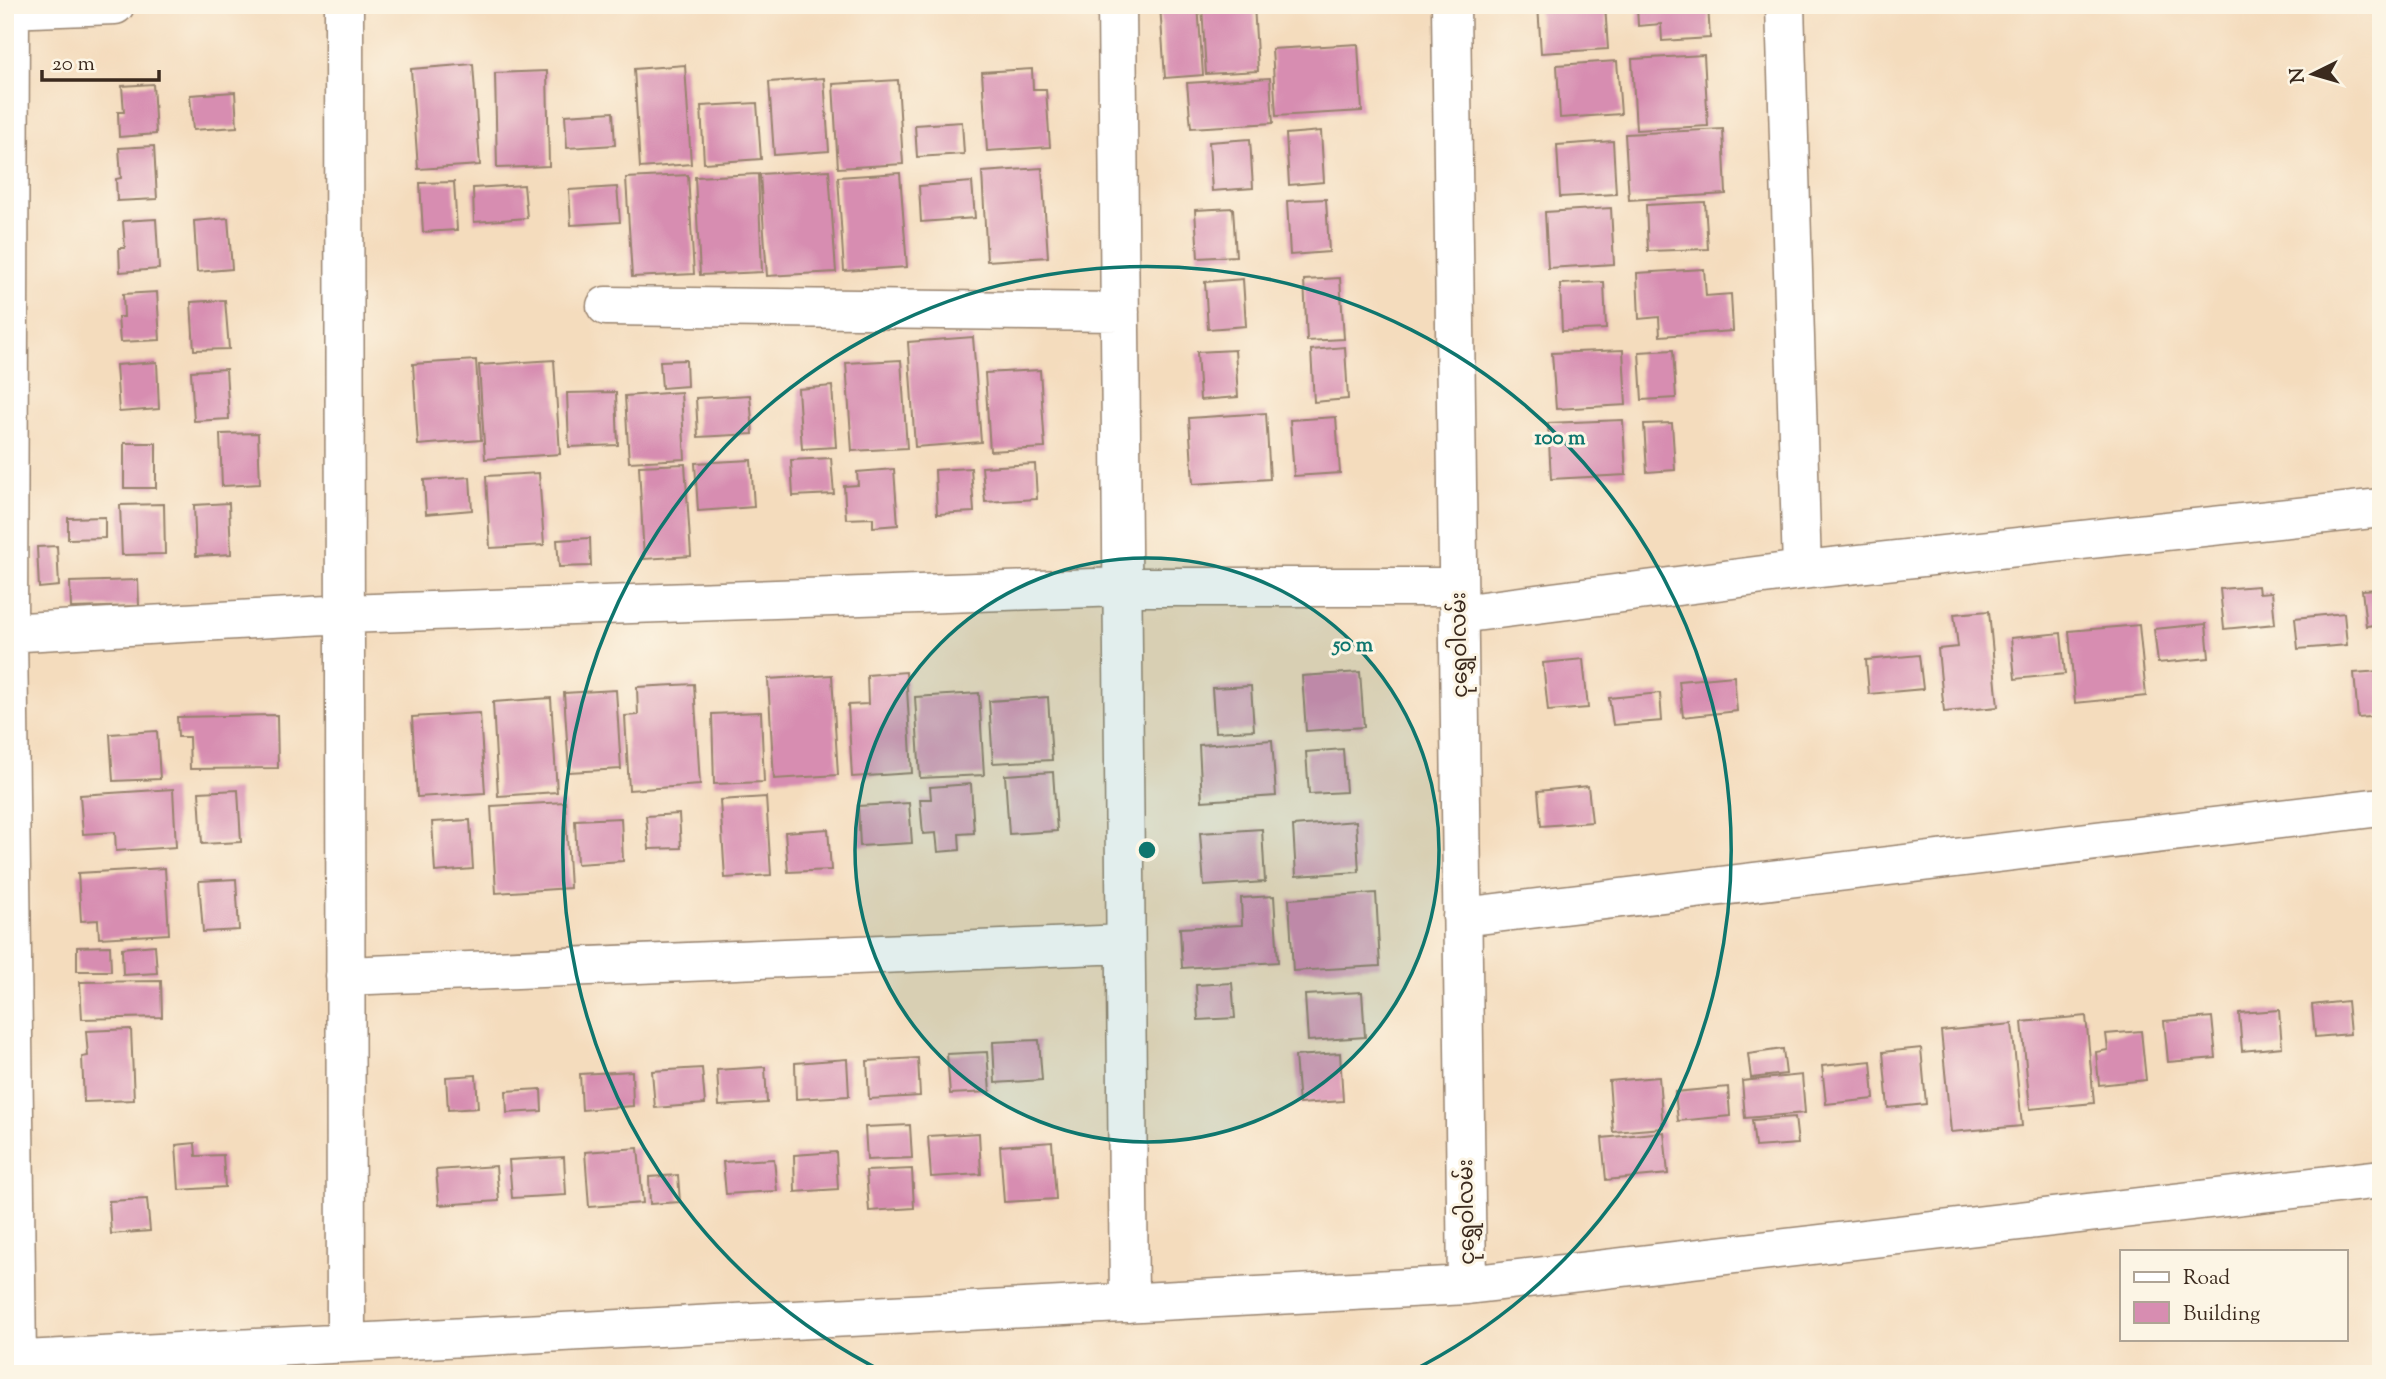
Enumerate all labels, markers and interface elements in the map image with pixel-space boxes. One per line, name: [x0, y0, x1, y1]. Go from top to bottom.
scale bar: [42, 38, 159, 82]
north arrow: [2278, 38, 2348, 108]
text: 20 m: [52, 50, 95, 80]
text: N: [2284, 67, 2313, 84]
text: 100 m: [1535, 424, 1586, 454]
street label: ငုရွှေဝါလမ်း: [1442, 592, 1477, 698]
text: 50 m: [1331, 631, 1374, 661]
centre of rings: [1135, 838, 1159, 862]
street label: ငုရွှေဝါလမ်း: [1449, 1159, 1484, 1265]
legend: [2120, 1250, 2348, 1340]
text: Road: [2183, 1264, 2230, 1294]
text: Building: [2183, 1300, 2260, 1330]

